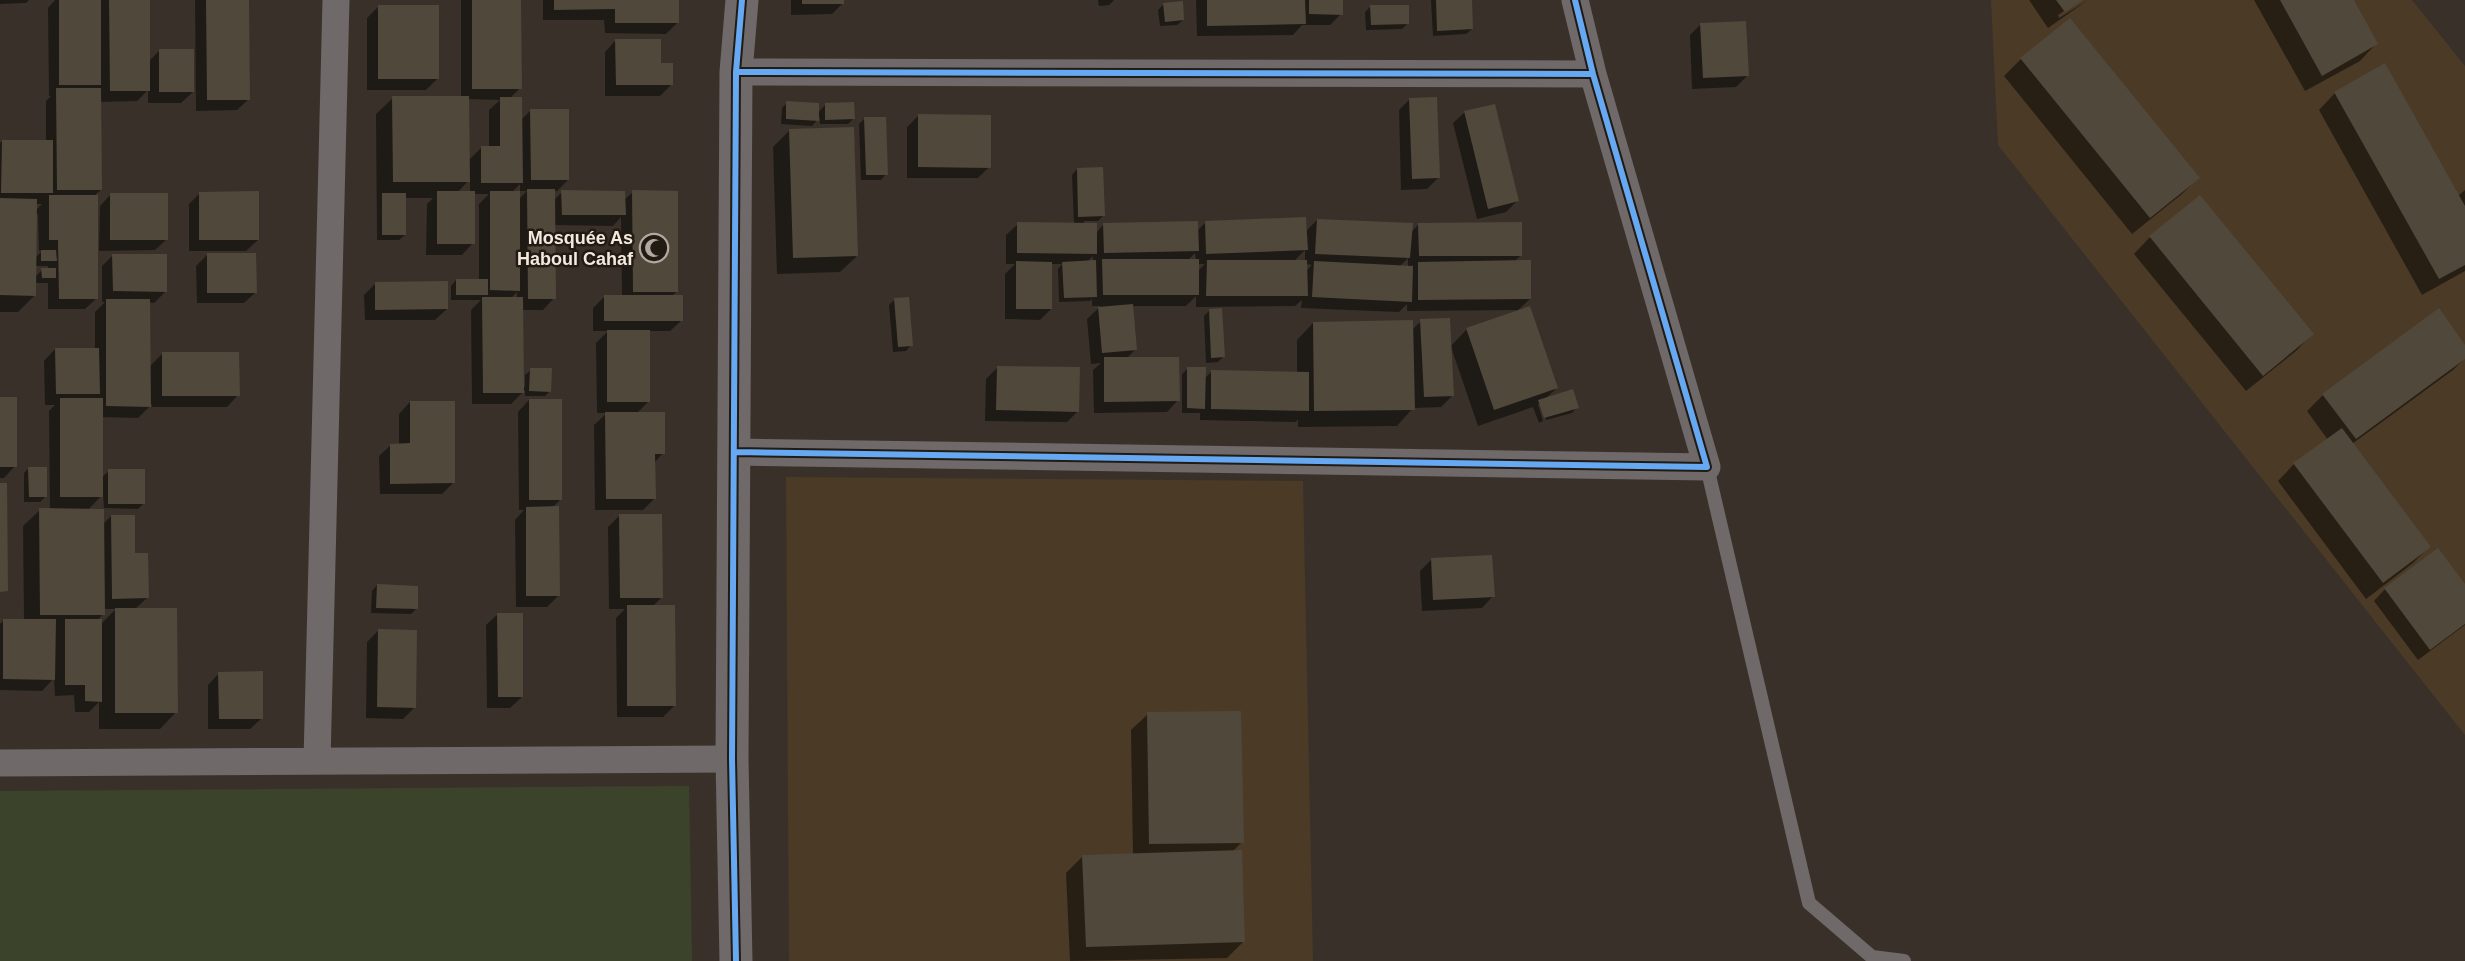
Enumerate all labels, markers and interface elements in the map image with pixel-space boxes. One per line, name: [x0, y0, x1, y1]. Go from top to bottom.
place label: Mosquée As Haboul Cahaf: [517, 228, 634, 269]
mosque icon: Mosquée As Haboul Cahaf: [638, 232, 670, 264]

